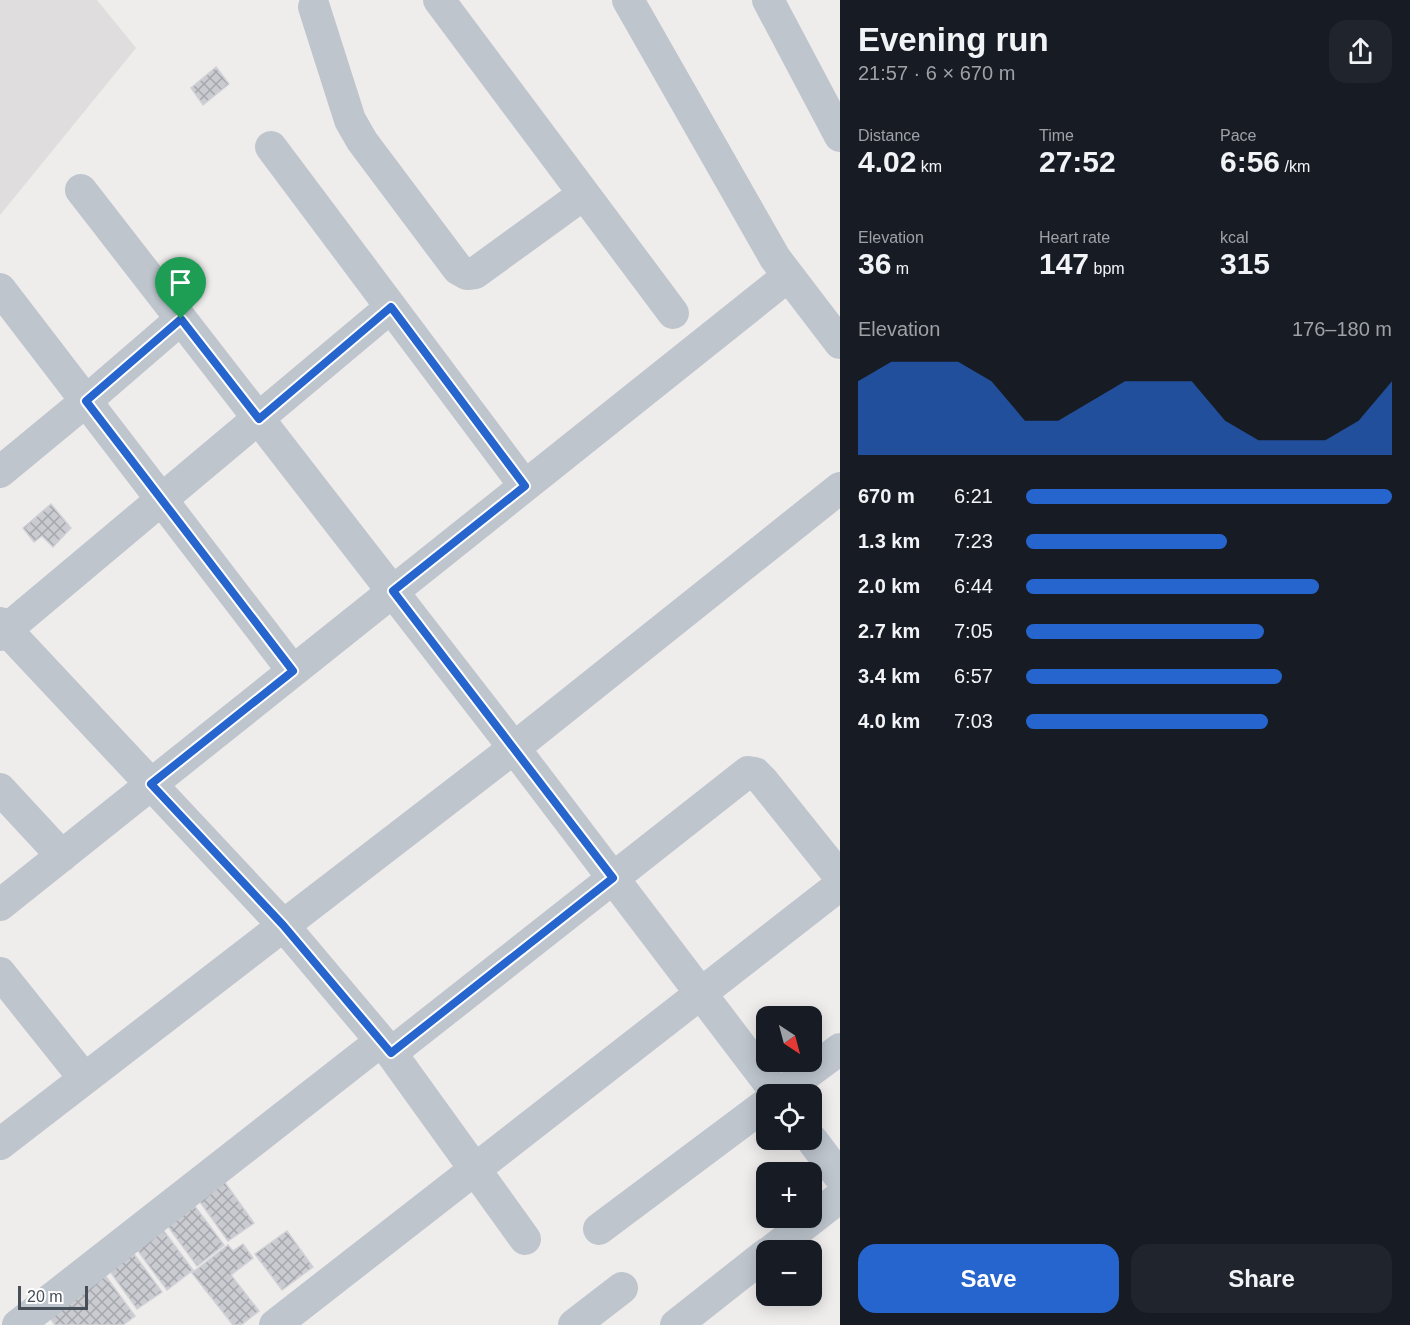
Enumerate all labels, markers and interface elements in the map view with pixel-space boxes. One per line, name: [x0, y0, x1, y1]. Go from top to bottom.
button: share: [1329, 20, 1392, 83]
text: Evening run: [858, 21, 1049, 58]
text: 21:57 · 6 × 670 m: [858, 62, 1015, 84]
text: Distance: [858, 127, 920, 144]
text: Time: [1039, 127, 1074, 144]
text: Pace: [1220, 127, 1256, 144]
text: 4.02: [858, 145, 916, 178]
text: 27:52: [1039, 145, 1116, 178]
text: 6:56: [1220, 145, 1280, 178]
text: km: [916, 158, 942, 175]
text: /km: [1280, 158, 1310, 175]
text: Elevation: [858, 229, 924, 246]
text: Heart rate: [1039, 229, 1110, 246]
text: kcal: [1220, 229, 1248, 246]
text: 36: [858, 247, 891, 280]
text: 147: [1039, 247, 1089, 280]
text: 315: [1220, 247, 1270, 280]
pin: [155, 257, 206, 319]
text: m: [891, 260, 909, 277]
text: bpm: [1089, 260, 1125, 277]
icon: arrive: [164, 266, 197, 299]
text: Elevation: [858, 318, 940, 340]
text: 176–180 m: [1292, 318, 1392, 340]
text: 670 m: [858, 485, 915, 507]
text: 6:21: [954, 485, 993, 507]
text: 1.3 km: [858, 530, 920, 552]
text: 7:23: [954, 530, 993, 552]
text: 2.0 km: [858, 575, 920, 597]
text: 6:44: [954, 575, 993, 597]
text: 2.7 km: [858, 620, 920, 642]
text: 7:05: [954, 620, 993, 642]
text: 3.4 km: [858, 665, 920, 687]
text: 6:57: [954, 665, 993, 687]
text: 4.0 km: [858, 710, 920, 732]
text: 7:03: [954, 710, 993, 732]
north arrow: [756, 1006, 822, 1072]
map controls: [756, 1006, 822, 1306]
button: locate: [756, 1084, 822, 1150]
button: +: [756, 1162, 822, 1228]
button: −: [756, 1240, 822, 1306]
button: Save: [858, 1244, 1119, 1313]
button: Share: [1131, 1244, 1392, 1313]
scale bar: [18, 1283, 88, 1310]
text: 20 m: [27, 1288, 63, 1305]

